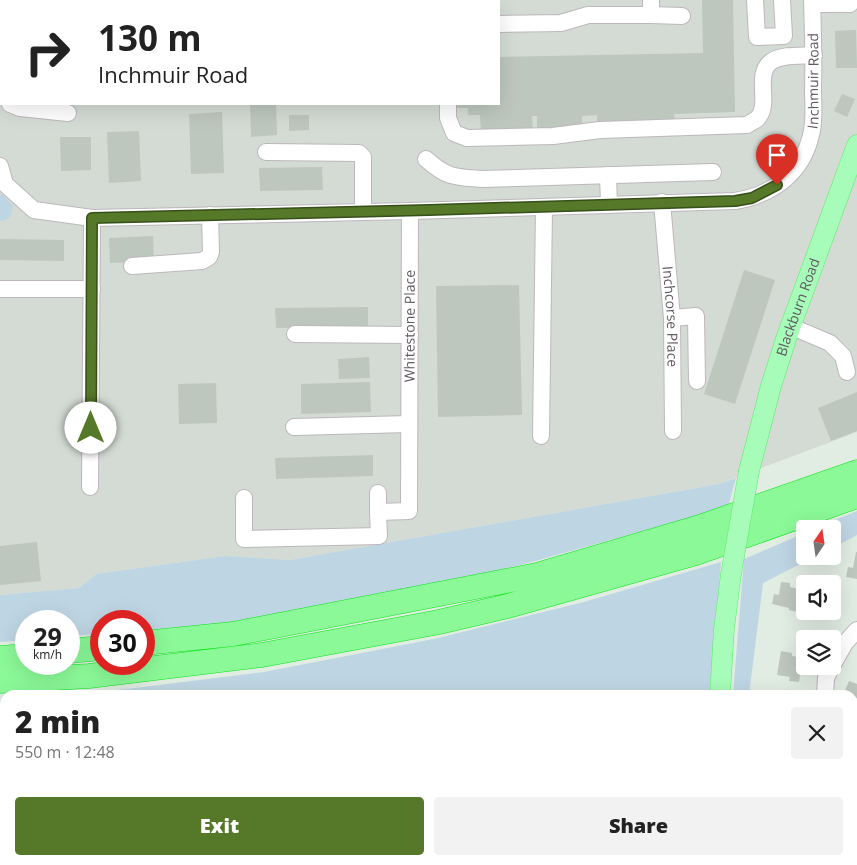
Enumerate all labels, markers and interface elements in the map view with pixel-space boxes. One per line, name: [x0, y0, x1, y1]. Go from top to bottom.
text: 130 m: [98, 14, 202, 61]
icon: right: [15, 20, 80, 85]
street label: Inchmuir Road: [802, 33, 823, 130]
text: Inchmuir Road: [98, 59, 248, 89]
pin: [756, 134, 798, 185]
icon: arrive: [763, 141, 791, 169]
street label: Blackburn Road: [771, 255, 824, 359]
street label: Inchcorse Place: [659, 265, 682, 367]
street label: Whitestone Place: [399, 270, 419, 382]
position arrow: [64, 401, 116, 453]
north arrow: [796, 520, 841, 565]
map controls: [796, 520, 841, 675]
button: sound: [796, 575, 841, 620]
speed limit sign: 30: [90, 610, 155, 675]
text: 29: [33, 619, 62, 653]
button: layers: [796, 630, 841, 675]
text: km/h: [33, 646, 62, 663]
text: 2 min: [15, 701, 100, 742]
button: close: [791, 707, 843, 759]
text: 550 m · 12:48: [15, 741, 115, 763]
button: Exit: [15, 797, 424, 855]
button: Share: [434, 797, 843, 855]

